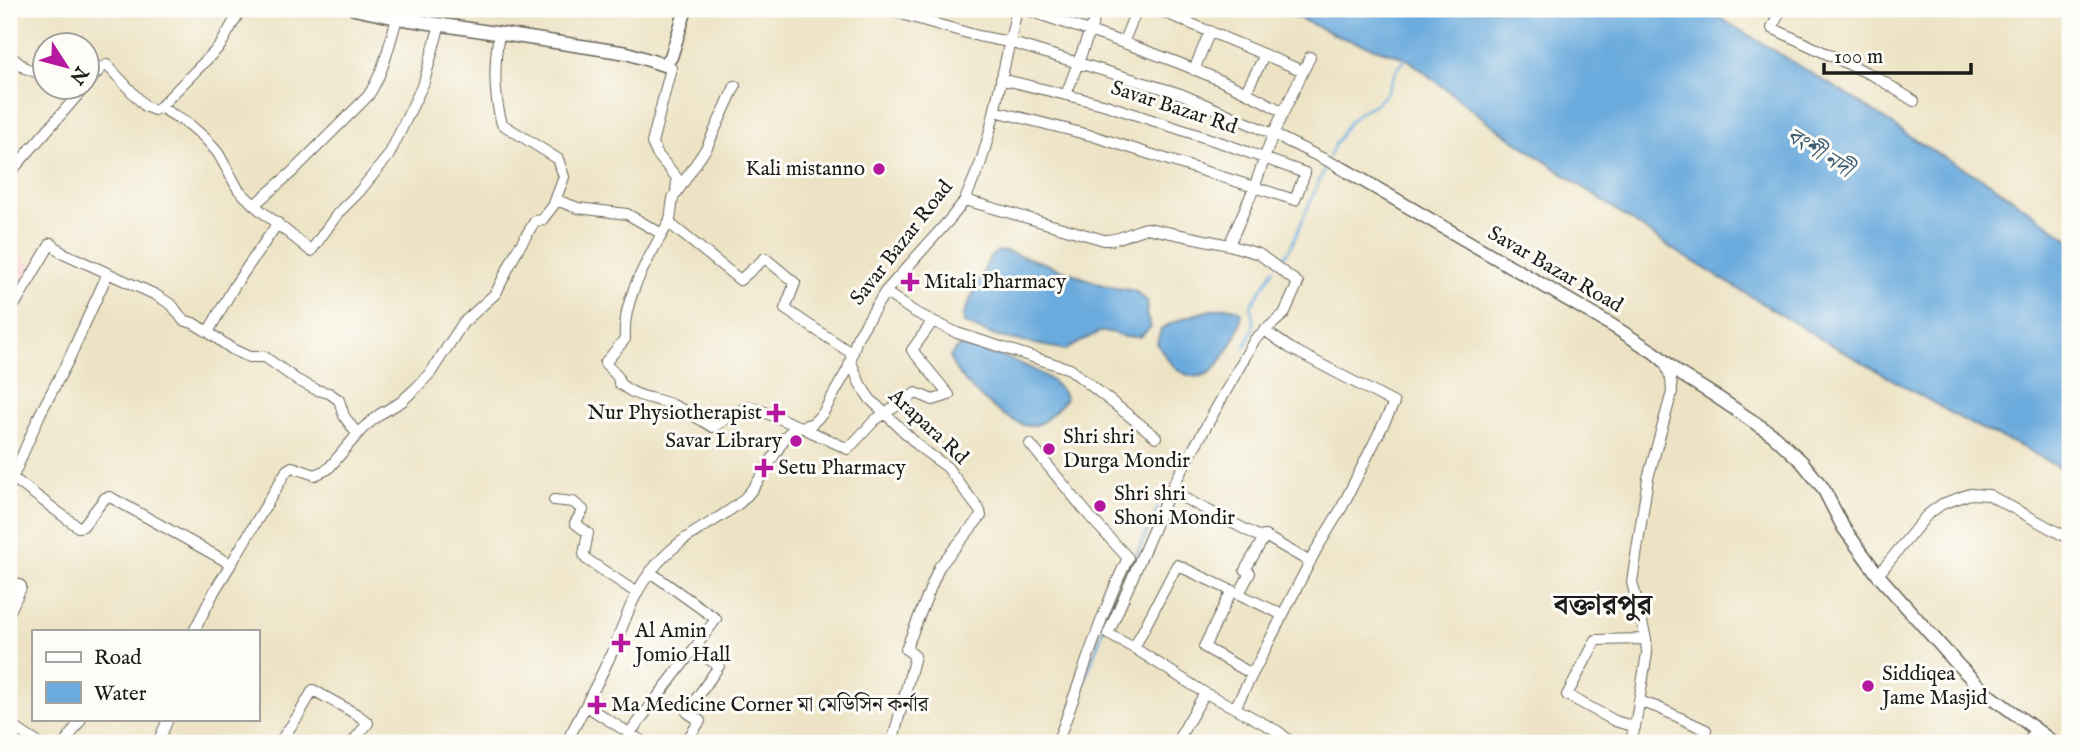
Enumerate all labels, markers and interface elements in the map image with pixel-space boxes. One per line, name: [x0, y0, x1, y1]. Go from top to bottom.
north arrow: [32, 32, 102, 102]
scale bar: [1824, 32, 1970, 76]
text: 100 m: [1834, 44, 1883, 71]
text: N: [63, 60, 93, 89]
street label: Savar Bazar Rd: [1107, 75, 1241, 141]
water label: বংশী নদী: [1781, 121, 1860, 186]
place label: Kali mistanno: [746, 156, 865, 183]
marker: Kali mistanno: [871, 161, 887, 177]
street label: Savar Bazar Road: [845, 174, 960, 311]
street label: Savar Bazar Road: [1483, 220, 1628, 320]
place label: Mitali Pharmacy: [924, 269, 1067, 296]
marker: Mitali Pharmacy: [902, 274, 918, 290]
street label: Arapara Rd: [882, 382, 974, 471]
place label: Nur Physiotherapist: [587, 400, 762, 427]
marker: Nur Physiotherapist: [768, 405, 784, 421]
place label: Shri shri Durga Mondir: [1063, 424, 1190, 475]
place label: Savar Library: [665, 428, 783, 455]
marker: Savar Library: [788, 433, 804, 449]
marker: Shri shri Durga Mondir: [1041, 441, 1057, 457]
place label: Setu Pharmacy: [778, 455, 906, 482]
marker: Setu Pharmacy: [756, 460, 772, 476]
place label: Shri shri Shoni Mondir: [1114, 481, 1235, 532]
marker: Shri shri Shoni Mondir: [1092, 498, 1108, 514]
district label: বক্তারপুর: [1553, 589, 1654, 624]
place label: Al Amin Jomio Hall: [633, 618, 731, 669]
legend: [32, 630, 259, 720]
marker: Al Amin Jomio Hall: [613, 635, 629, 651]
text: Road: [94, 645, 142, 672]
place label: Siddiqea Jame Masjid: [1880, 661, 1988, 712]
marker: Siddiqea Jame Masjid: [1860, 678, 1876, 694]
text: Water: [94, 681, 147, 708]
place label: Ma Medicine Corner মা মেডিসিন কর্নার: [611, 692, 930, 719]
marker: Ma Medicine Corner মা মেডিসিন কর্নার: [589, 697, 605, 713]

